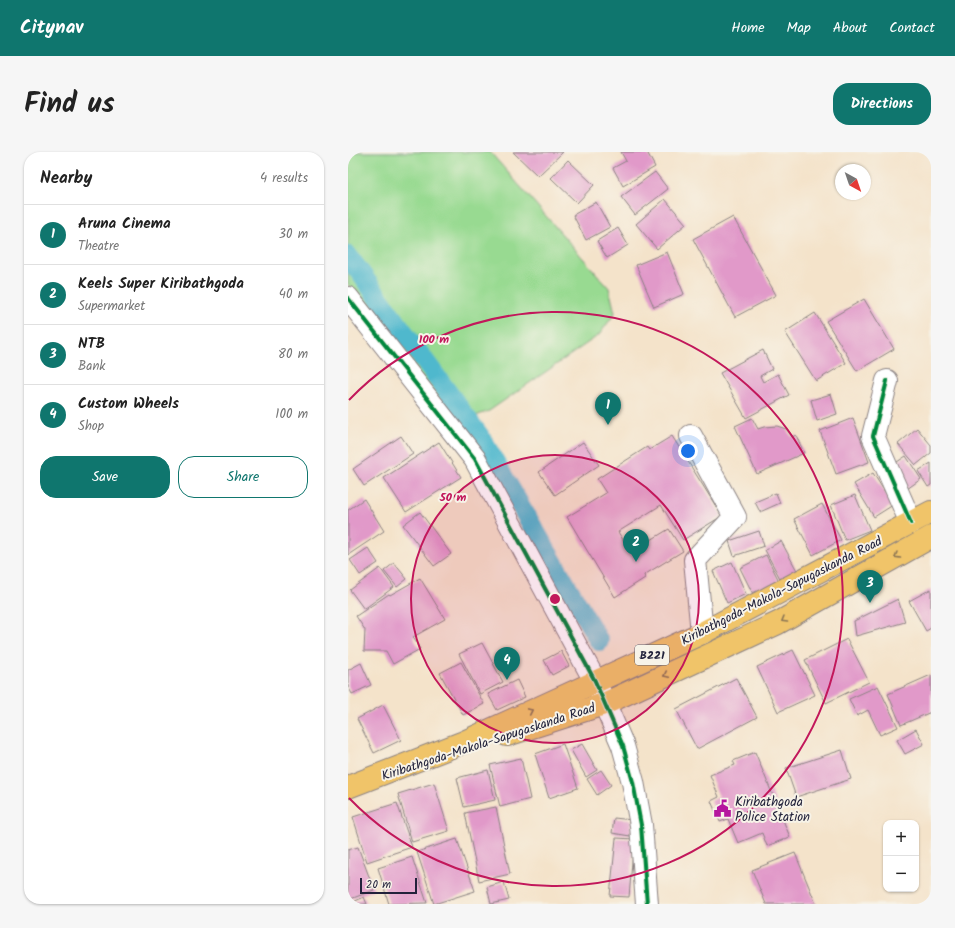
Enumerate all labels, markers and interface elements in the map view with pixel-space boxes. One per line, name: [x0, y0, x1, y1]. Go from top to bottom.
text: Citynav: [20, 13, 83, 43]
text: Home: [731, 17, 765, 39]
text: Map: [787, 17, 811, 39]
text: About: [833, 17, 867, 39]
text: Contact: [889, 17, 935, 39]
text: Find us: [24, 82, 115, 127]
button: Directions: [833, 83, 931, 125]
north arrow: [835, 164, 871, 200]
text: Nearby: [40, 165, 92, 192]
text: 4 results: [260, 168, 308, 189]
text: Aruna Cinema: [78, 212, 171, 236]
text: 1: [51, 224, 55, 245]
text: 30 m: [279, 224, 308, 245]
text: Theatre: [78, 236, 119, 257]
text: Keels Super Kiribathgoda: [78, 272, 244, 296]
text: 2: [49, 284, 57, 305]
text: 40 m: [279, 284, 308, 305]
text: Supermarket: [78, 296, 145, 317]
text: 100 m: [419, 330, 449, 349]
text: NTB: [78, 332, 105, 356]
text: 3: [49, 344, 57, 365]
text: 80 m: [278, 344, 308, 365]
text: Bank: [78, 356, 105, 377]
text: Custom Wheels: [78, 392, 179, 416]
pin: 1: [595, 392, 621, 425]
text: 4: [49, 404, 57, 425]
text: 100 m: [275, 404, 308, 425]
text: Shop: [78, 416, 104, 437]
your location: [678, 441, 698, 461]
button: Save: [40, 456, 170, 498]
button: Share: [178, 456, 308, 498]
text: 50 m: [439, 488, 467, 507]
pin: 2: [623, 529, 649, 562]
street label: Kiribathgoda-Makola-Sapugaskanda Road: [677, 531, 887, 651]
one-way arrow: [894, 551, 901, 558]
pin: 3: [857, 570, 883, 603]
centre of rings: [548, 592, 562, 606]
one-way arrow: [781, 615, 788, 623]
road number: B221: [635, 645, 669, 665]
pin: 4: [494, 647, 520, 680]
one-way arrow: [663, 670, 671, 678]
street label: Kiribathgoda-Makola-Sapugaskanda Road: [379, 698, 599, 787]
one-way arrow: [526, 708, 533, 716]
place label: Kiribathgoda Police Station: [735, 792, 810, 828]
public building icon: Kiribathgoda Police Station: [712, 798, 732, 818]
map controls: [883, 820, 919, 892]
button: +: [883, 820, 919, 856]
button: −: [883, 856, 919, 892]
scale bar: [360, 876, 417, 895]
text: 20 m: [366, 876, 391, 894]

